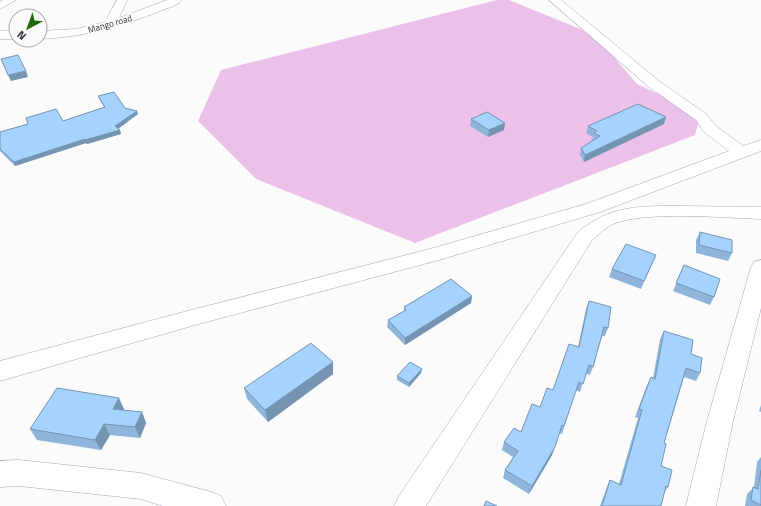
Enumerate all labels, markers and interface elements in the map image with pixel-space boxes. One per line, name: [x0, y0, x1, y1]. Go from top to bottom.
north arrow: [8, 8, 48, 48]
street label: Mango road: [86, 11, 134, 36]
text: N: [13, 27, 30, 44]

